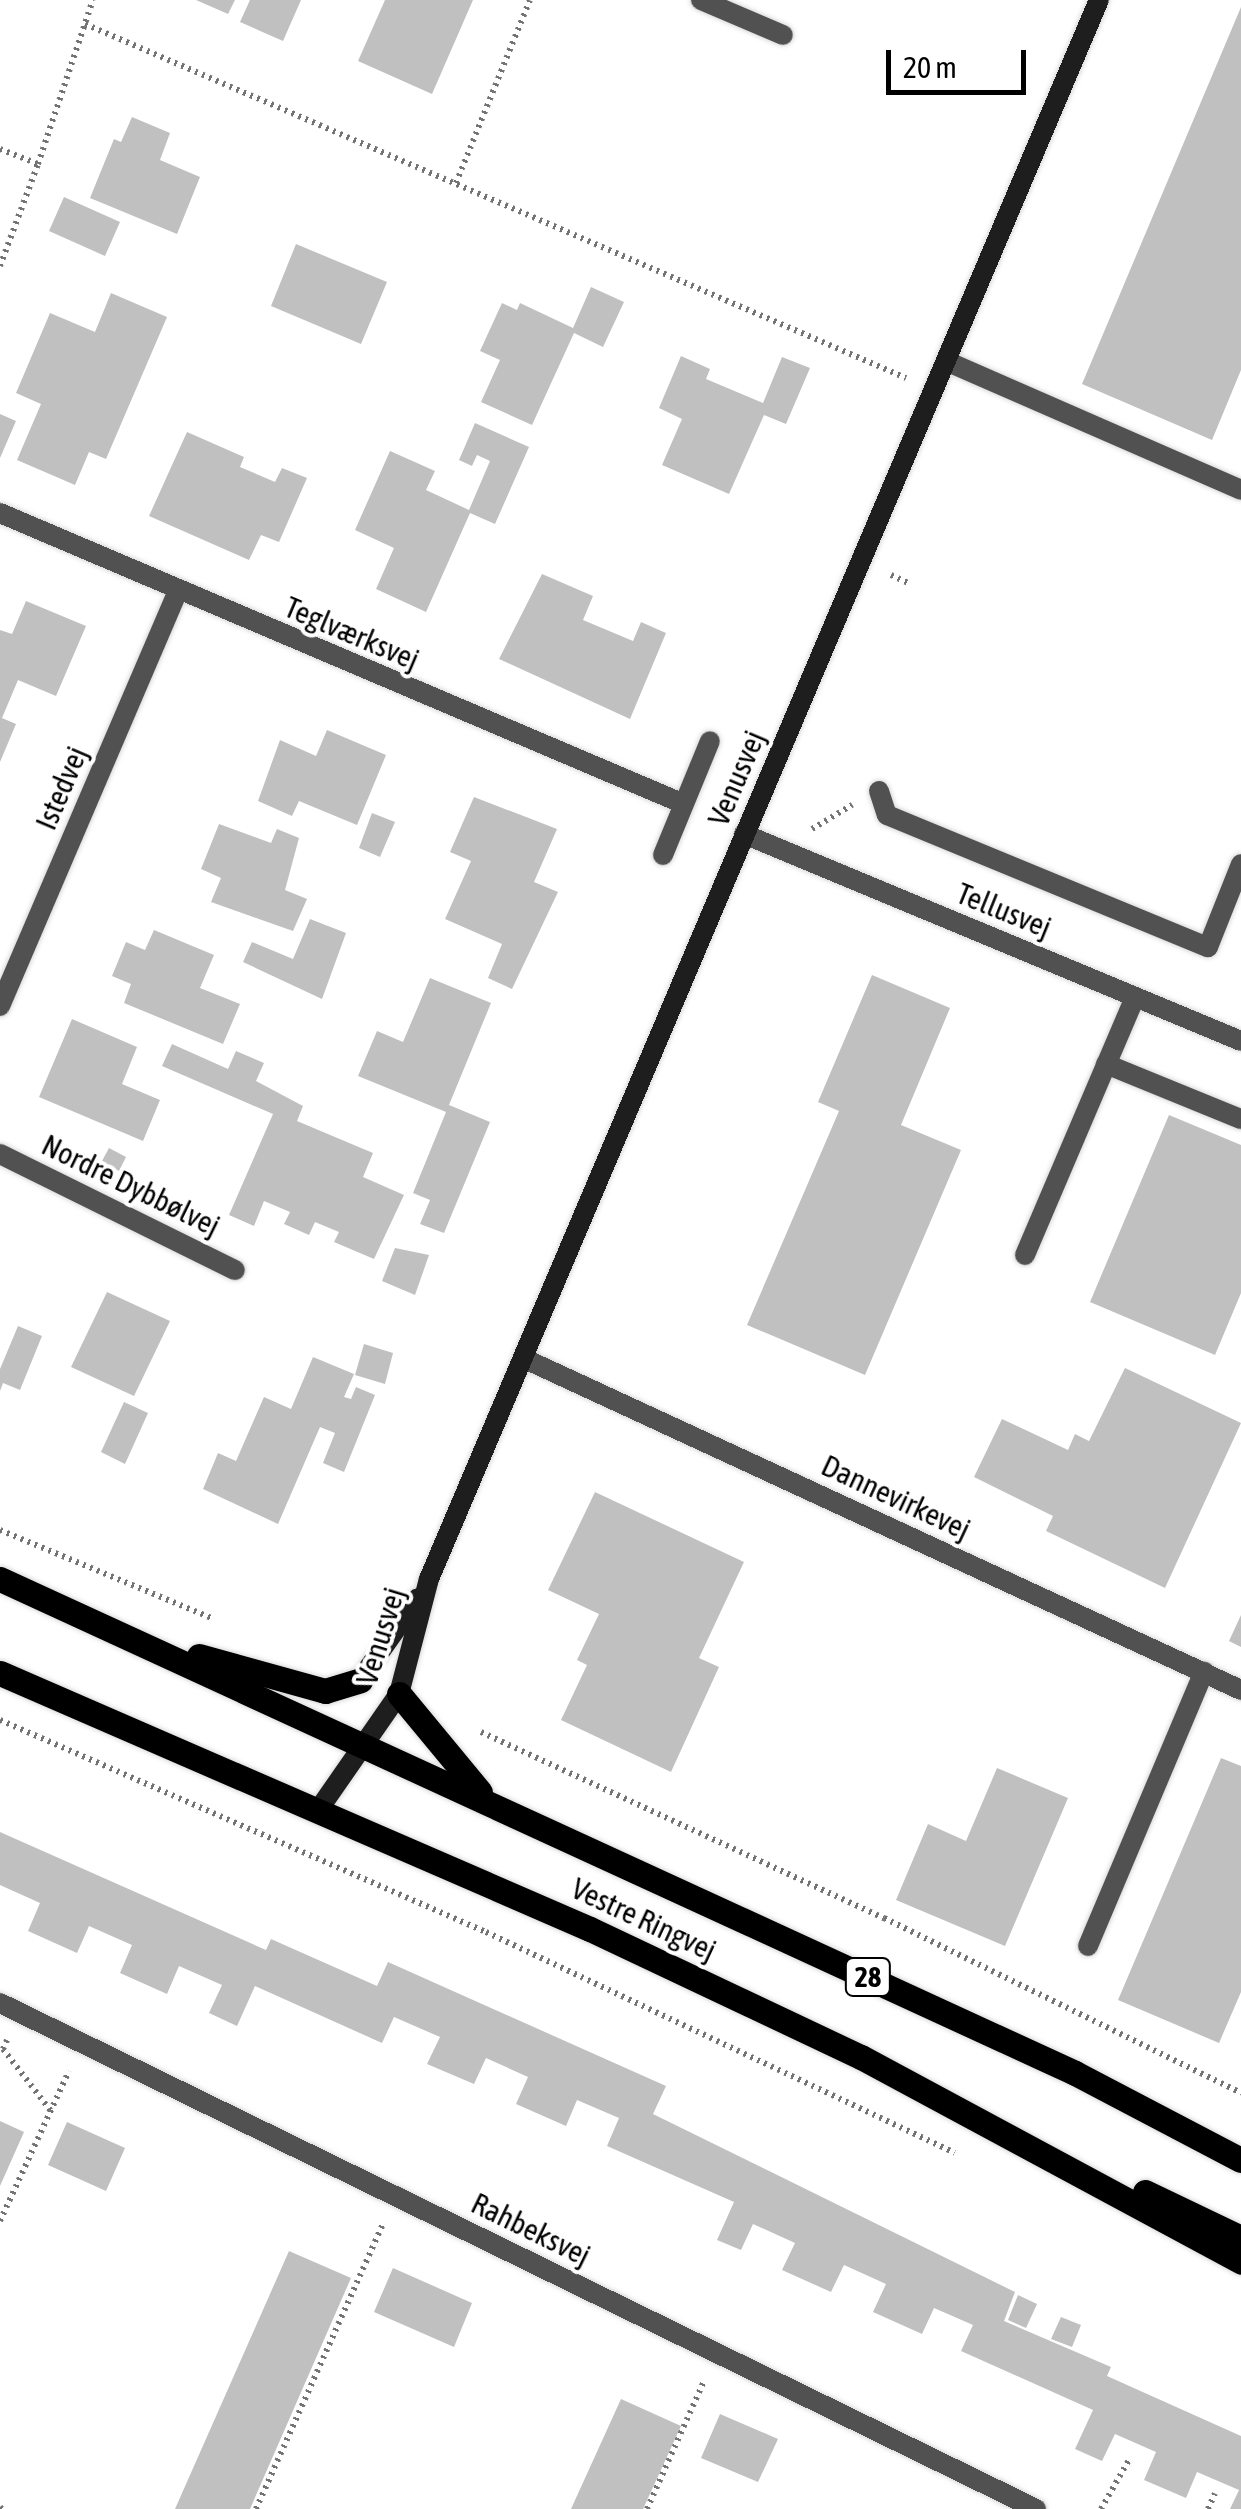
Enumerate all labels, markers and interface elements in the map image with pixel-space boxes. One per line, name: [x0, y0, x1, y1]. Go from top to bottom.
scale bar: [891, 30, 1031, 92]
text: 20 m: [903, 50, 957, 84]
street label: Teglværksvej: [279, 589, 425, 677]
street label: Venusvej: [700, 725, 772, 831]
street label: Istedvej: [27, 741, 95, 835]
street label: Tellusvej: [952, 875, 1056, 945]
street label: Nordre Dybbølvej: [36, 1126, 226, 1244]
street label: Dannevirkevej: [816, 1447, 976, 1547]
street label: Venusvej: [348, 1583, 412, 1689]
street label: Vestre Ringvej: [566, 1870, 722, 1968]
road number: 28: [843, 1954, 893, 2000]
street label: Rahbeksvej: [466, 2185, 596, 2273]

